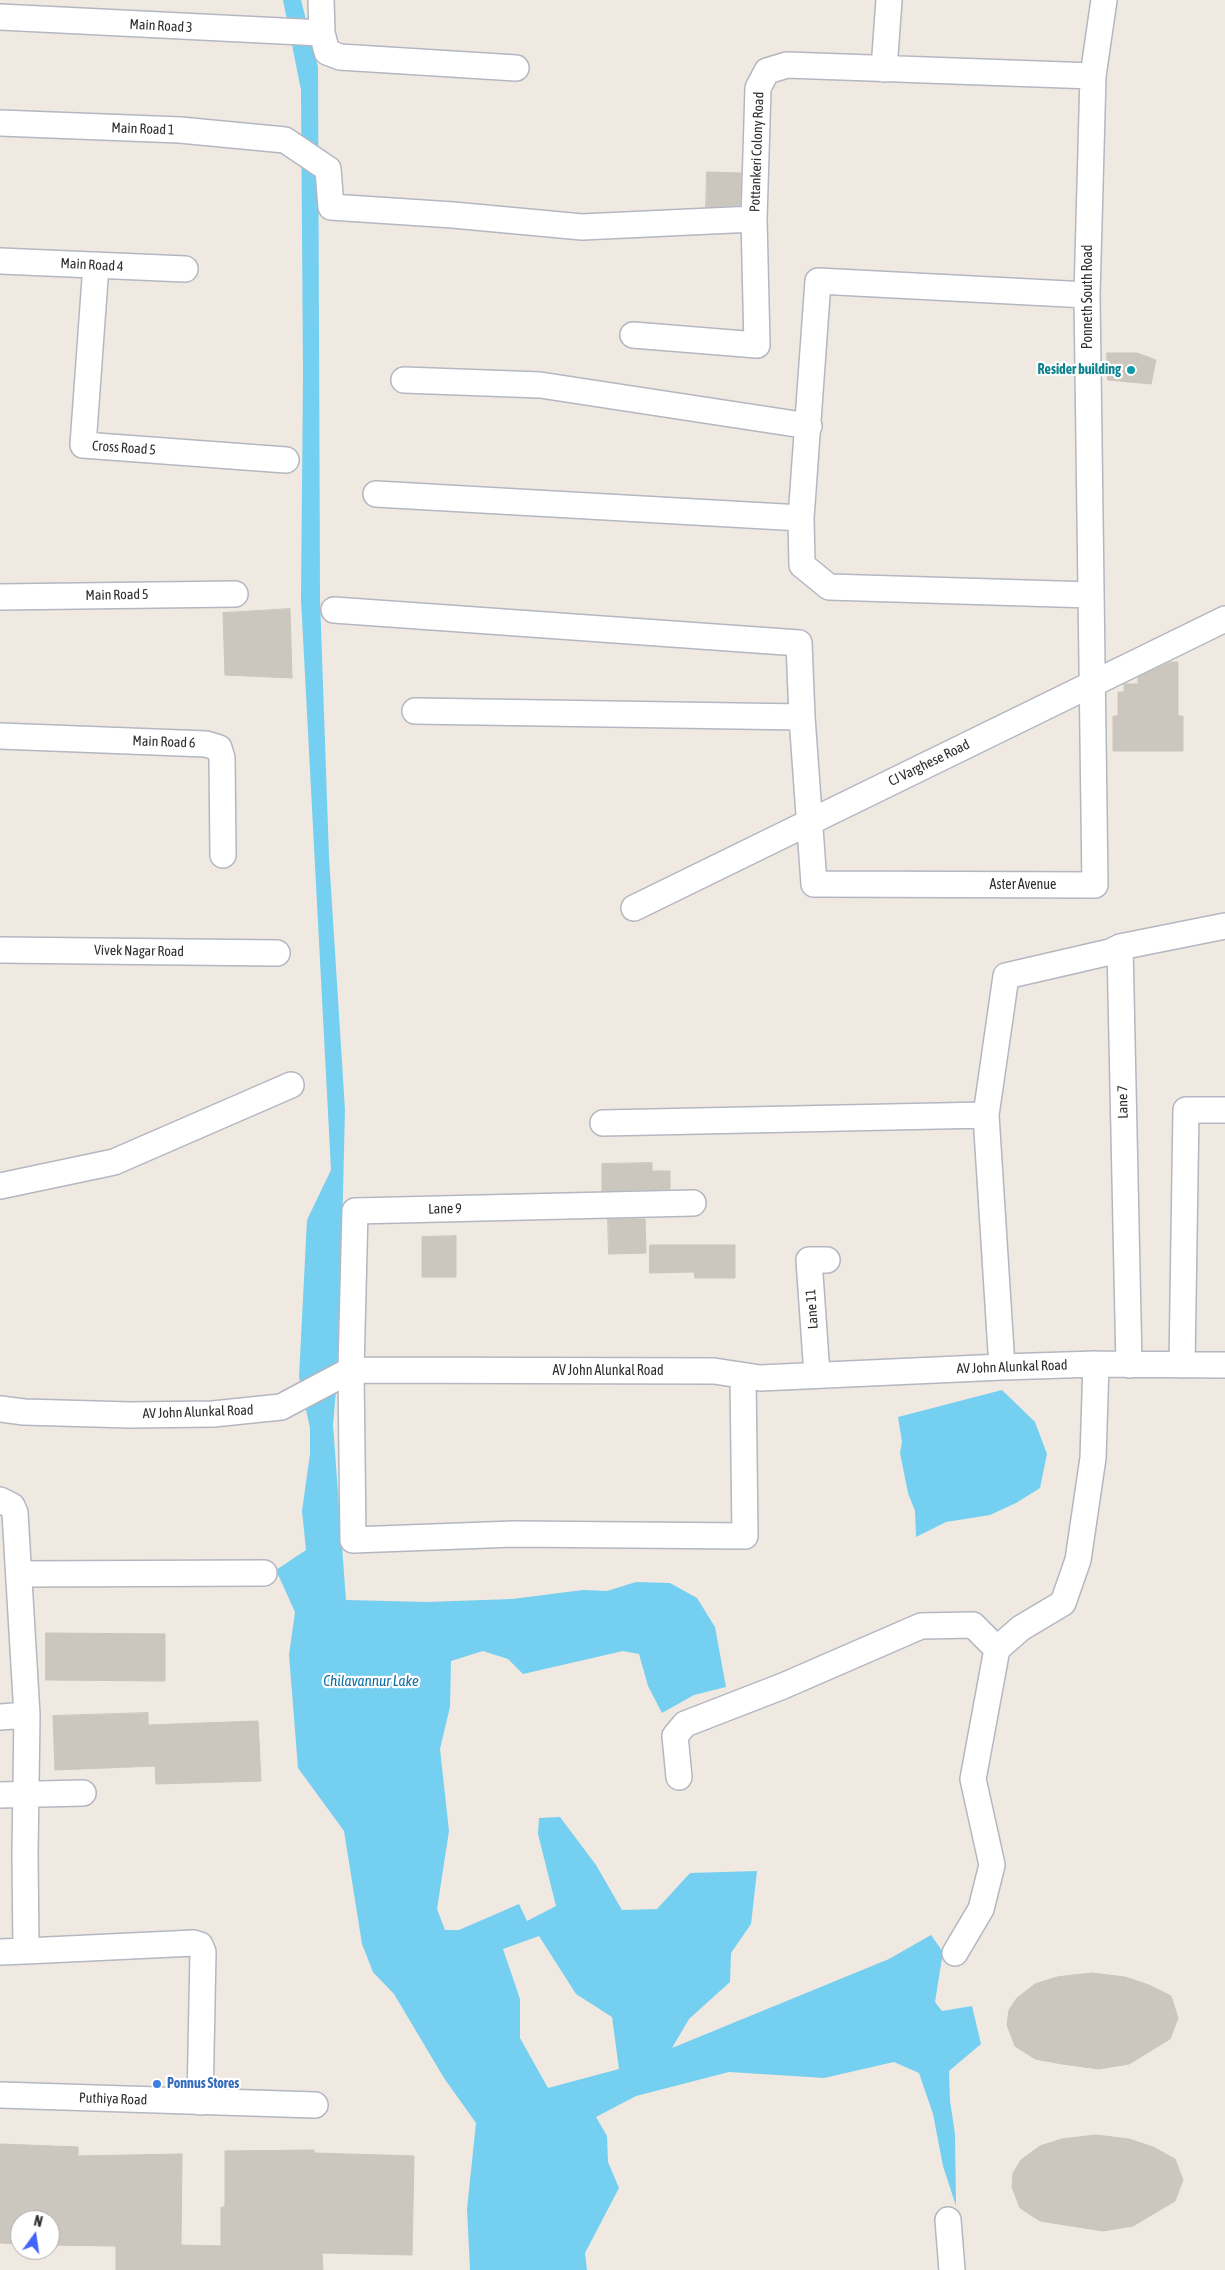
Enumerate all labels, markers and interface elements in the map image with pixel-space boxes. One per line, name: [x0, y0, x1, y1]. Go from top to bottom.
street label: Main Road 3: [129, 16, 193, 36]
street label: Pottankeri Colony Road: [747, 92, 767, 212]
street label: Main Road 1: [111, 120, 175, 138]
street label: Ponneth South Road: [1080, 245, 1096, 349]
street label: Main Road 4: [60, 255, 124, 275]
place label: Resider building: [1038, 362, 1121, 378]
marker: Resider building: [1125, 364, 1137, 376]
street label: Cross Road 5: [91, 437, 157, 459]
street label: Main Road 5: [85, 586, 149, 604]
street label: Main Road 6: [132, 733, 196, 751]
street label: CJ Varghese Road: [886, 736, 972, 790]
street label: Aster Avenue: [990, 877, 1056, 893]
street label: Vivek Nagar Road: [94, 942, 184, 960]
street label: Lane 7: [1114, 1085, 1132, 1119]
street label: Lane 9: [428, 1200, 462, 1218]
street label: Lane 11: [802, 1288, 822, 1330]
street label: AV John Alunkal Road: [956, 1357, 1068, 1377]
street label: AV John Alunkal Road: [552, 1363, 664, 1379]
street label: AV John Alunkal Road: [142, 1402, 254, 1422]
water label: Chilavannur Lake: [323, 1672, 419, 1690]
place label: Ponnus Stores: [167, 2076, 239, 2092]
marker: Ponnus Stores: [151, 2078, 163, 2090]
street label: Puthiya Road: [79, 2089, 147, 2109]
north arrow: [10, 2210, 60, 2260]
text: N: [32, 2213, 44, 2230]

